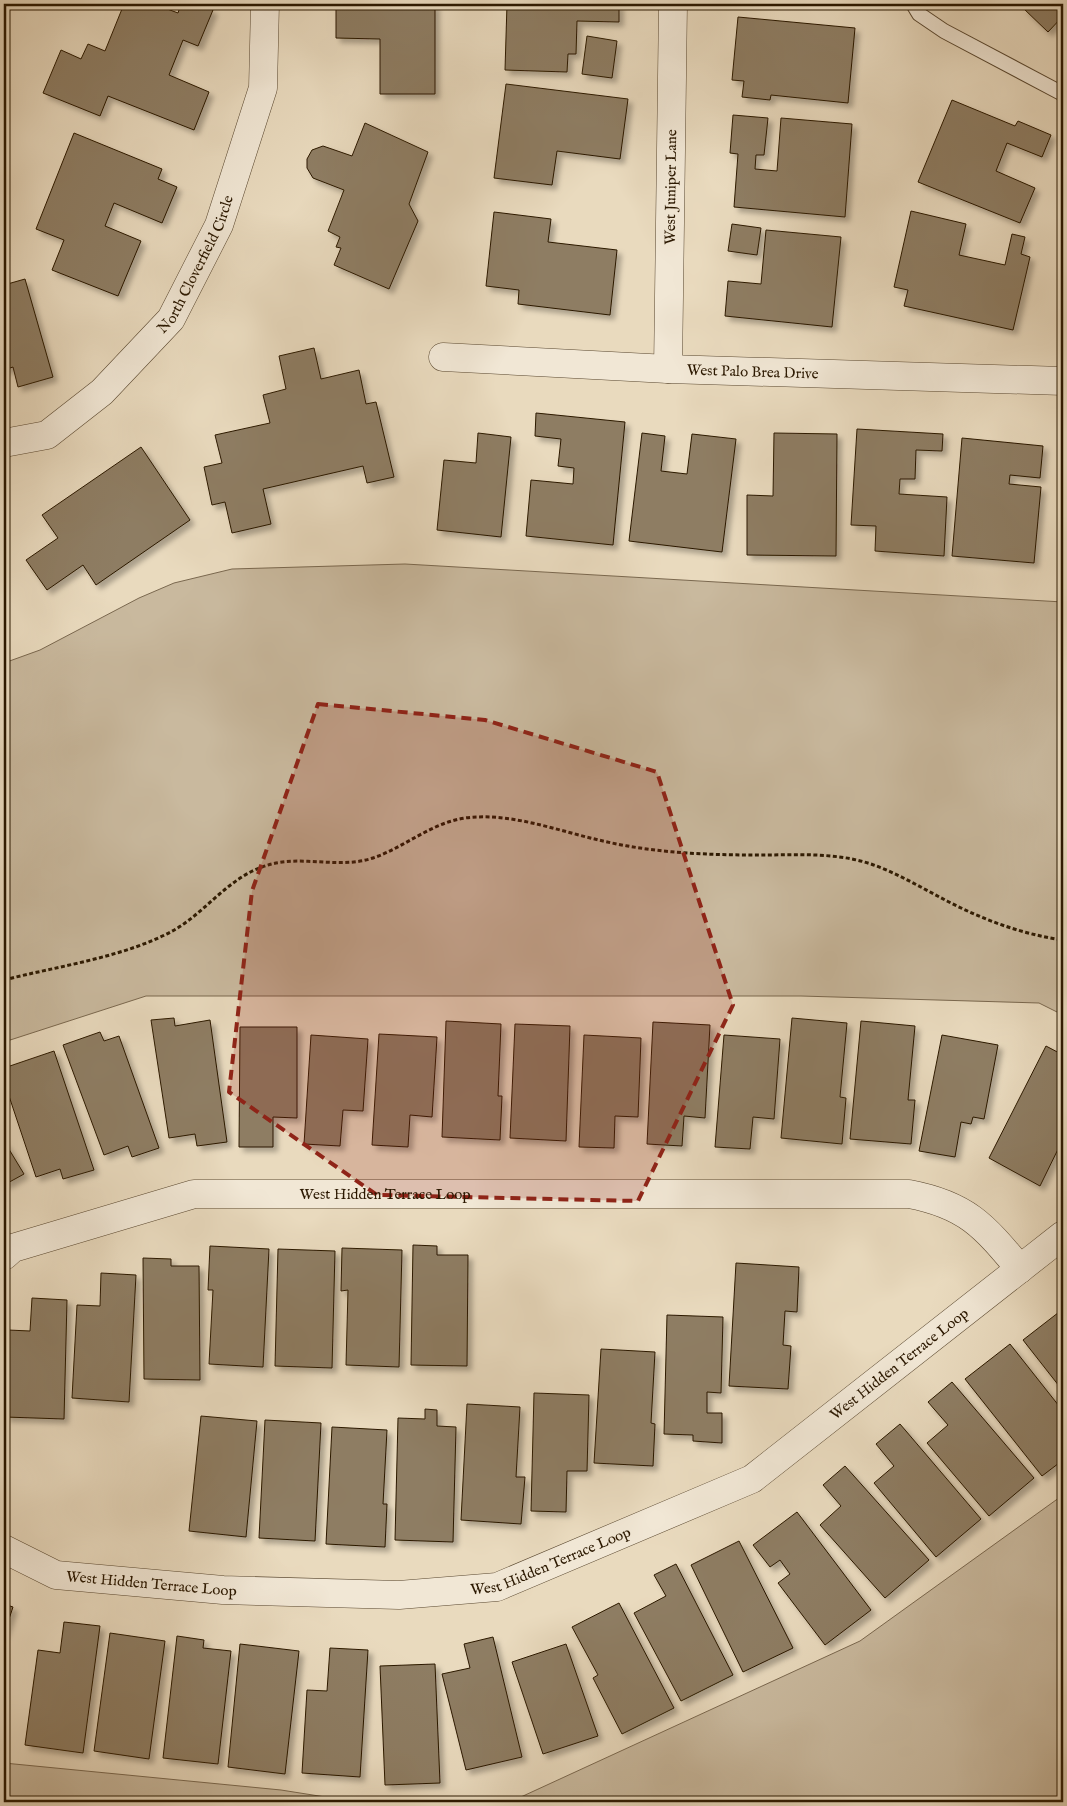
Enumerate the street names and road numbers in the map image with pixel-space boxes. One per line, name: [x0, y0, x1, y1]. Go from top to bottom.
street label: West Juniper Lane: [661, 129, 681, 245]
street label: North Cloverfield Circle: [153, 193, 238, 338]
street label: West Palo Brea Drive: [687, 361, 819, 384]
street label: West Hidden Terrace Loop: [300, 1185, 471, 1204]
street label: West Hidden Terrace Loop: [826, 1304, 972, 1424]
street label: West Hidden Terrace Loop: [470, 1522, 634, 1599]
street label: West Hidden Terrace Loop: [65, 1567, 237, 1600]

